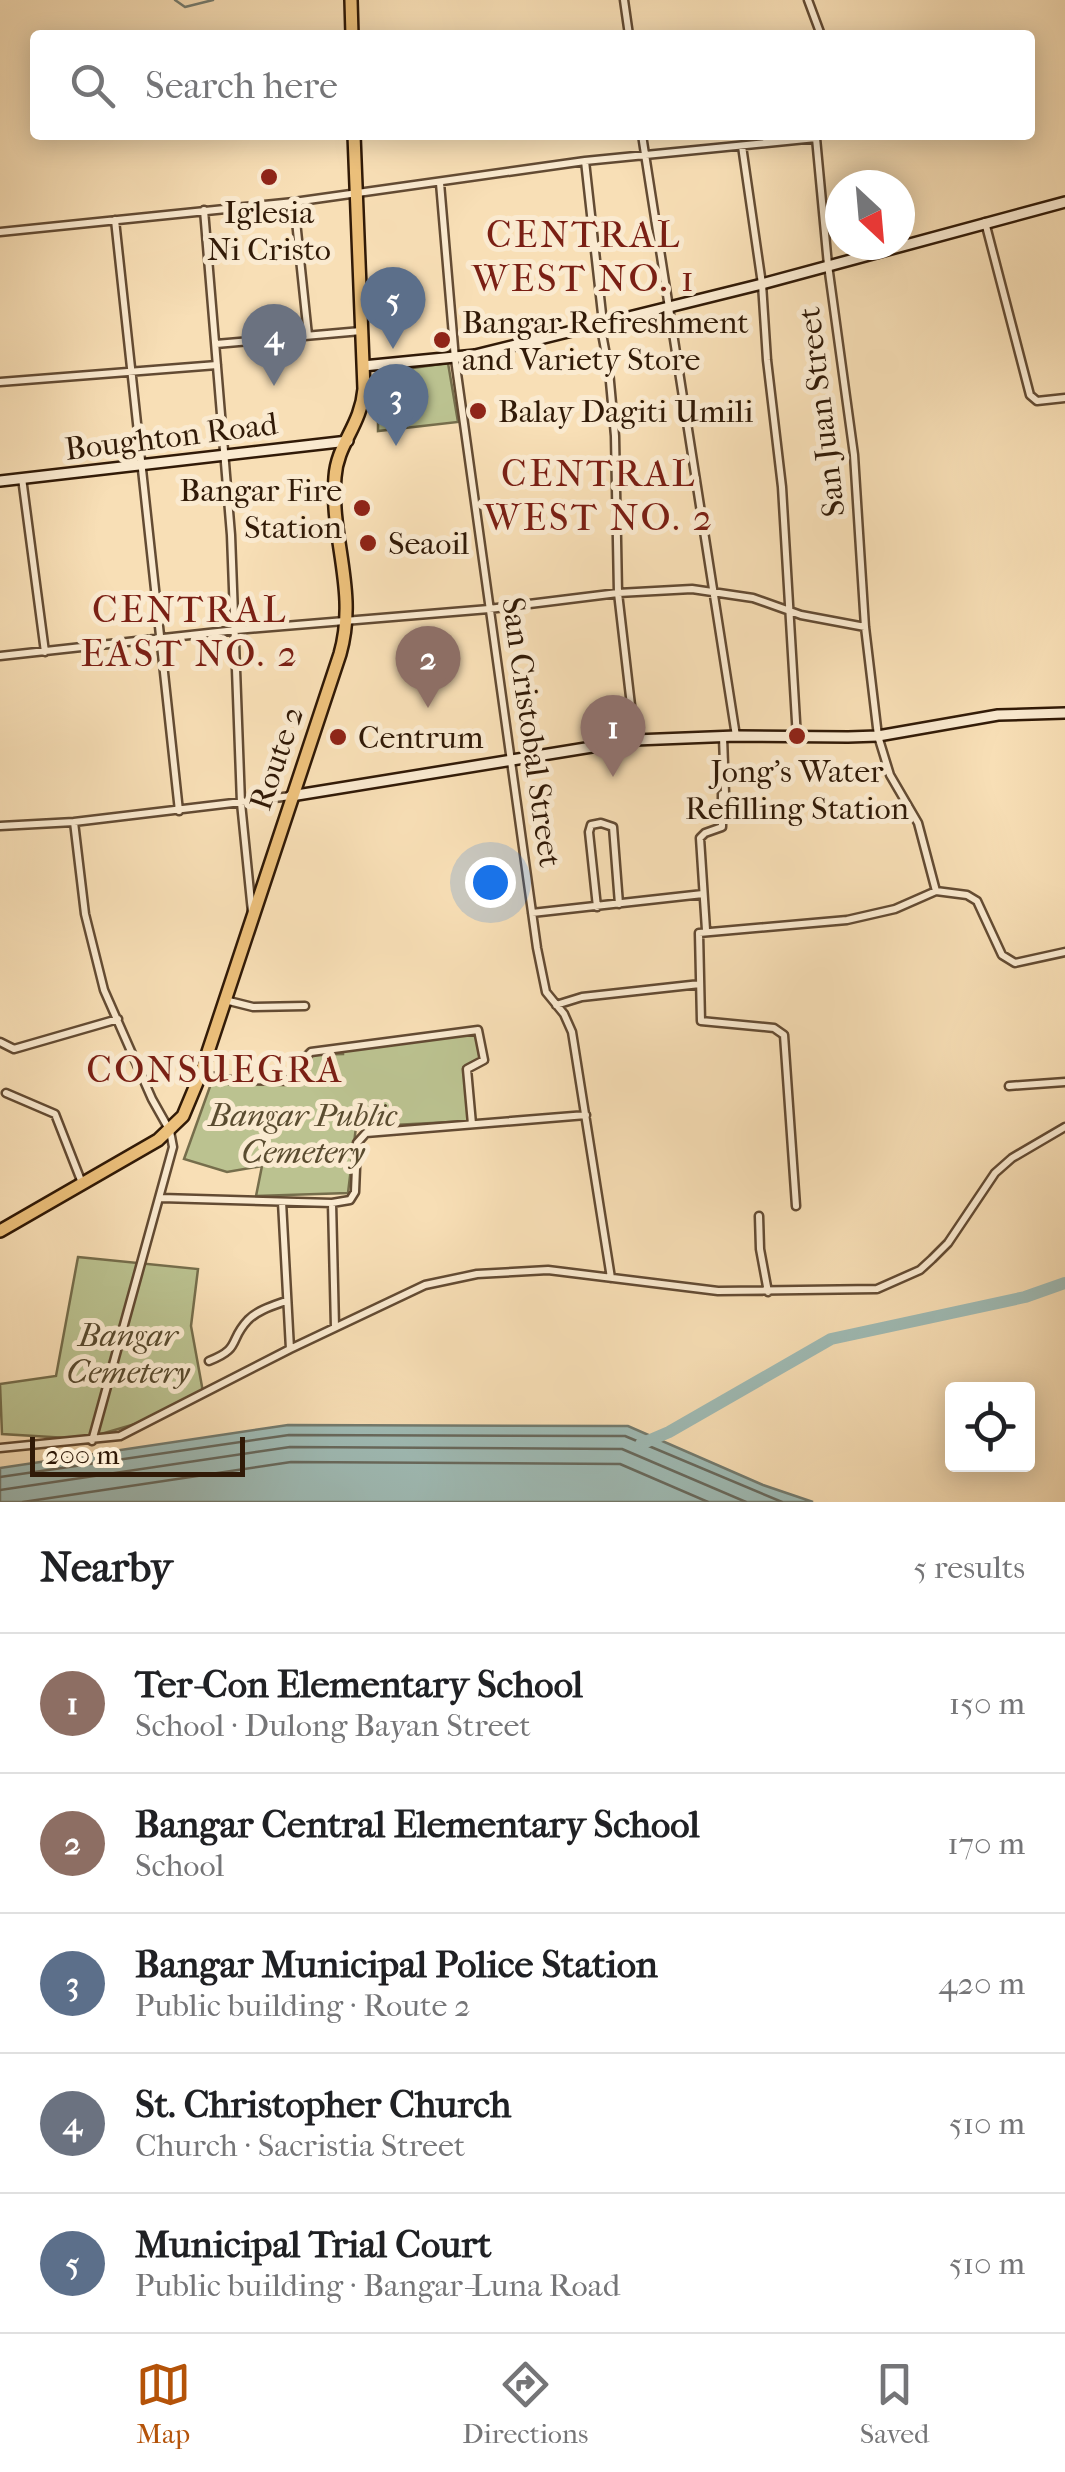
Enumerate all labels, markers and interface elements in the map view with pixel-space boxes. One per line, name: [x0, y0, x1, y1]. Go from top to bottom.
search box: [30, 30, 1035, 140]
icon: search: [65, 58, 120, 113]
text: Search here: [145, 63, 338, 108]
marker: Iglesia Ni Cristo: [258, 166, 280, 188]
north arrow: [825, 170, 915, 260]
place label: Iglesia Ni Cristo: [207, 194, 331, 268]
district label: CENTRAL WEST NO. 1: [470, 212, 697, 301]
pin: 5: [360, 266, 426, 349]
pin: 4: [242, 304, 306, 386]
place label: Bangar Refreshment and Variety Store: [462, 304, 749, 378]
street label: San Juan Street: [790, 304, 853, 519]
marker: Bangar Refreshment and Variety Store: [431, 329, 453, 351]
pin: 3: [364, 364, 428, 446]
place label: Balay Dagiti Umili: [498, 393, 754, 430]
marker: Balay Dagiti Umili: [467, 400, 489, 422]
street label: Boughton Road: [63, 405, 280, 468]
district label: CENTRAL WEST NO. 2: [482, 451, 715, 540]
place label: Bangar Fire Station: [180, 472, 342, 546]
marker: Bangar Fire Station: [351, 497, 373, 519]
place label: Seaoil: [388, 525, 470, 562]
marker: Seaoil: [357, 532, 379, 554]
district label: CENTRAL EAST NO. 2: [81, 587, 299, 676]
street label: San Cristobal Street: [494, 595, 569, 870]
pin: 2: [396, 626, 460, 708]
pin: 1: [580, 694, 646, 777]
street label: Route 2: [242, 701, 311, 815]
place label: Centrum: [358, 719, 484, 756]
marker: Jong's Water Refilling Station: [786, 725, 808, 747]
marker: Centrum: [327, 726, 349, 748]
place label: Jong's Water Refilling Station: [685, 753, 909, 827]
your location: [465, 857, 516, 908]
district label: CONSUEGRA: [86, 1047, 344, 1092]
park label: Bangar Public Cemetery: [207, 1097, 398, 1171]
park label: Bangar Cemetery: [66, 1317, 190, 1391]
map controls: [945, 1382, 1035, 1472]
button: locate: [945, 1382, 1035, 1472]
scale bar: [30, 1432, 245, 1476]
text: 200 m: [45, 1438, 120, 1471]
text: Nearby: [40, 1543, 172, 1592]
text: 5 results: [913, 1549, 1025, 1586]
text: Ter-Con Elementary School: [135, 1662, 583, 1707]
text: 1: [67, 1685, 78, 1722]
text: 150 m: [949, 1685, 1025, 1722]
text: School · Dulong Bayan Street: [135, 1707, 531, 1744]
text: Bangar Central Elementary School: [135, 1802, 700, 1847]
text: 2: [64, 1825, 81, 1862]
text: 170 m: [947, 1825, 1025, 1862]
text: School: [135, 1847, 224, 1884]
text: Bangar Municipal Police Station: [135, 1942, 658, 1987]
text: 3: [66, 1965, 79, 2002]
text: 420 m: [939, 1965, 1025, 2002]
text: Public building · Route 2: [135, 1987, 471, 2024]
text: St. Christopher Church: [135, 2082, 511, 2127]
text: 4: [63, 2105, 82, 2142]
text: 510 m: [949, 2105, 1025, 2142]
text: Church · Sacristia Street: [135, 2127, 465, 2164]
text: Municipal Trial Court: [135, 2222, 491, 2267]
text: 5: [66, 2245, 79, 2282]
text: 510 m: [949, 2245, 1025, 2282]
text: Public building · Bangar-Luna Road: [135, 2267, 620, 2304]
tab: Map: [136, 2357, 191, 2450]
tab: Directions: [462, 2357, 588, 2450]
tab: Saved: [860, 2357, 929, 2450]

